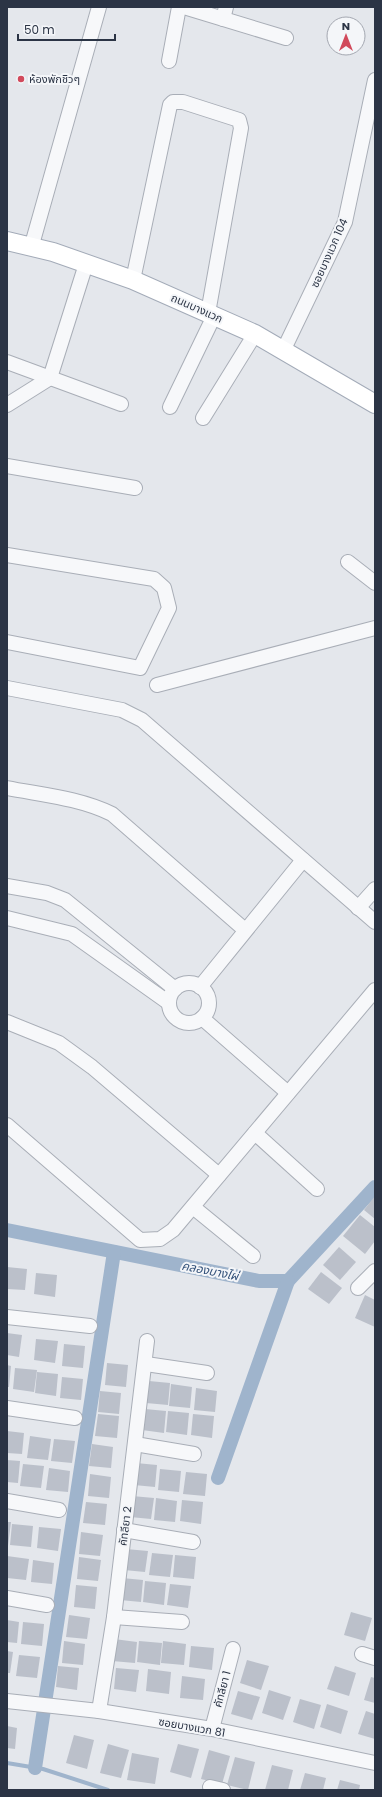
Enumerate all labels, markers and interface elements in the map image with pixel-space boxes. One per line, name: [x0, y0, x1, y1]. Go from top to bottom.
scale bar: [18, 16, 115, 42]
north arrow: [326, 16, 366, 56]
text: N: [342, 18, 350, 34]
text: 50 m: [24, 21, 55, 38]
place label: ห้องพักชิวๆ: [29, 71, 80, 87]
marker: ห้องพักชิวๆ: [16, 74, 26, 84]
street label: ซอยบางแวก 104: [307, 216, 351, 290]
street label: ถนนบางแวก: [168, 289, 226, 327]
water label: คลองบางไผ่: [180, 1257, 242, 1285]
street label: คัทลียา 2: [115, 1505, 135, 1547]
street label: คัทลียา 1: [209, 1669, 235, 1709]
street label: ซอยบางแวก 81: [157, 1713, 227, 1741]

